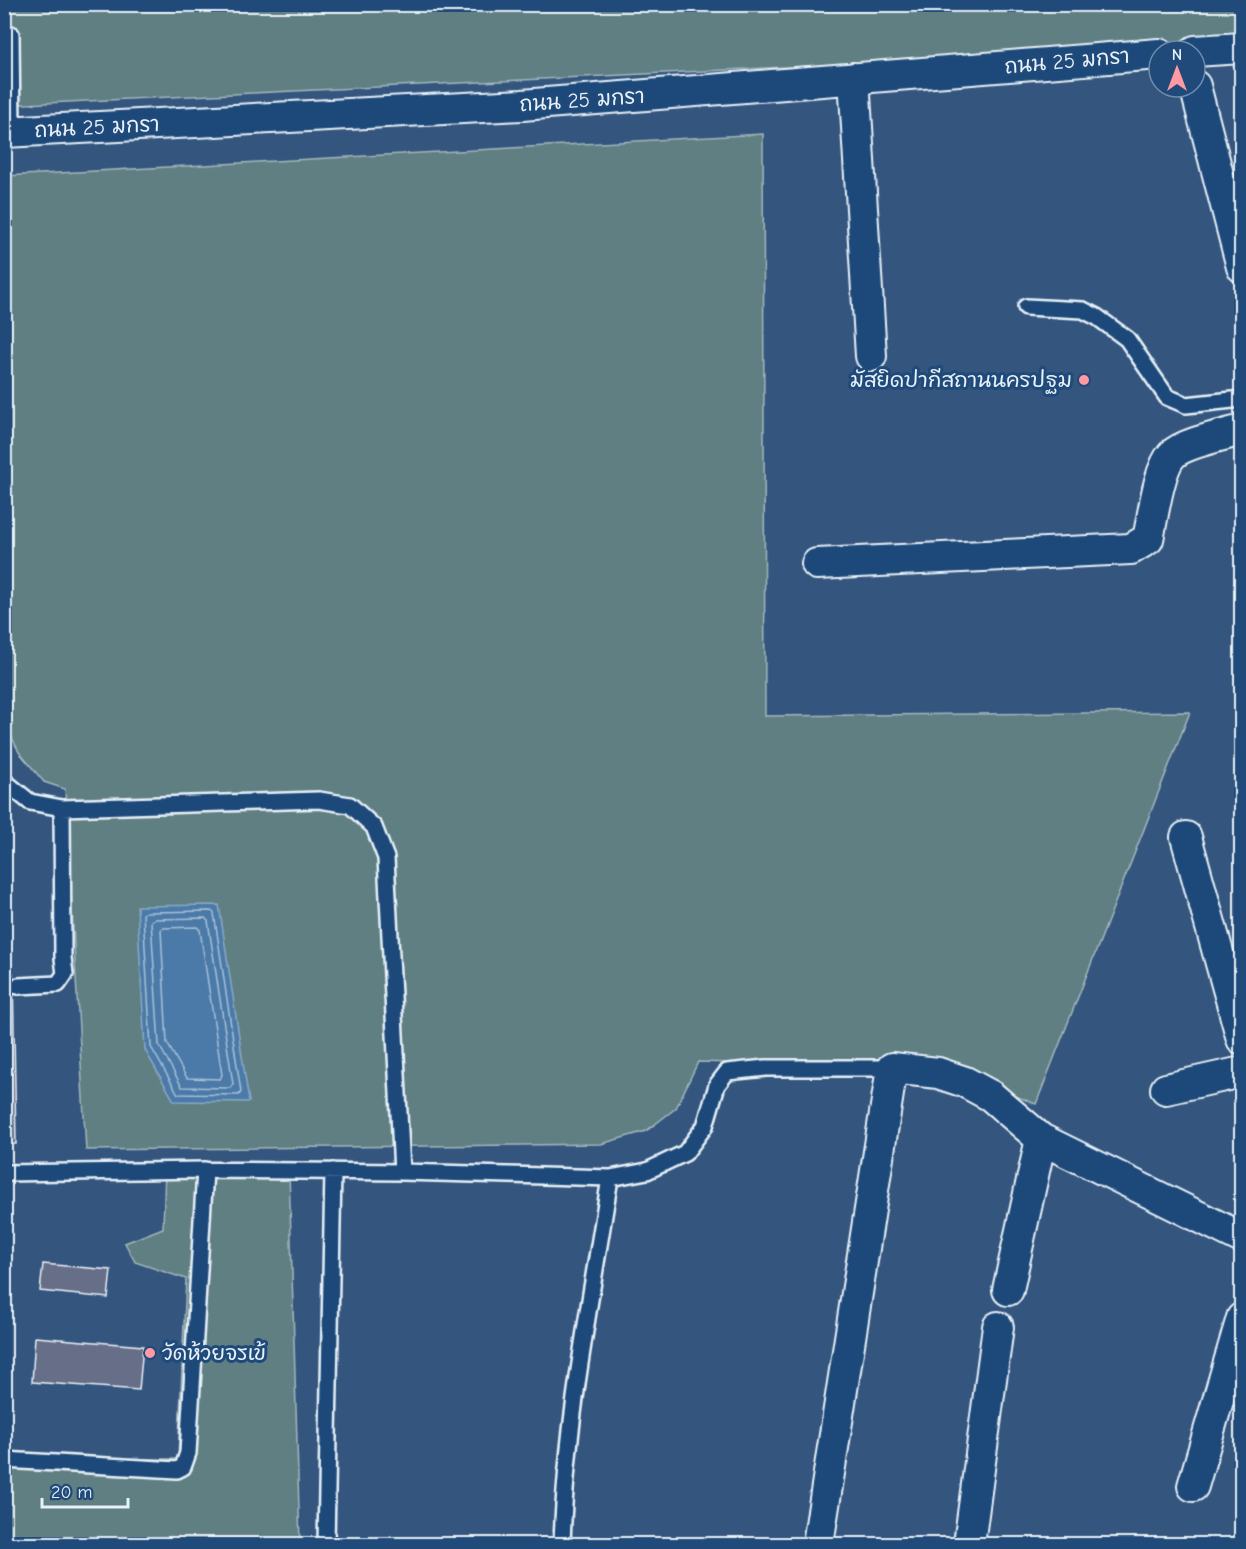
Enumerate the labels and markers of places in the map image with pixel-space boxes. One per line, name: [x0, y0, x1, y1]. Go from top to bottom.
place label: มัสยิดปากีสถานนครปฐม: [850, 368, 1072, 394]
marker: มัสยิดปากีสถานนครปฐม: [1077, 373, 1091, 387]
place label: วัดห้วยจรเข้: [162, 1340, 266, 1365]
marker: วัดห้วยจรเข้: [143, 1346, 157, 1360]

